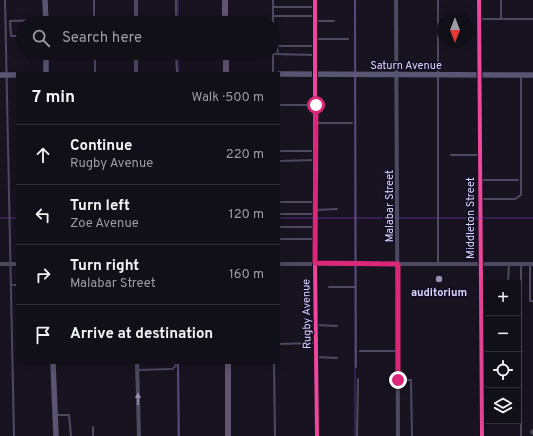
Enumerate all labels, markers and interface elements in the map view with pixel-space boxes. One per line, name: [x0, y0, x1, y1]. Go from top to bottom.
north arrow: [437, 12, 473, 48]
search box: [16, 16, 280, 60]
icon: search: [30, 27, 52, 49]
text: Search here: [62, 29, 142, 48]
street label: Saturn Avenue: [370, 59, 442, 73]
text: 7 min: [32, 87, 75, 109]
text: Walk · 500 m: [191, 90, 264, 106]
route start: [307, 96, 325, 114]
text: Continue: [70, 137, 132, 156]
icon: ahead: [32, 144, 54, 166]
text: 220 m: [226, 147, 264, 163]
text: Rugby Avenue: [70, 156, 153, 172]
street label: Malabar Street: [383, 170, 397, 242]
street label: Middleton Street: [464, 177, 478, 259]
text: Turn left: [70, 197, 130, 216]
icon: left: [32, 204, 54, 226]
text: 120 m: [229, 207, 264, 223]
text: Zoe Avenue: [70, 216, 139, 232]
text: Turn right: [70, 257, 139, 276]
icon: right: [32, 264, 54, 286]
text: 160 m: [229, 267, 264, 283]
marker: auditorium: [434, 274, 444, 284]
text: Malabar Street: [70, 276, 156, 292]
street label: Rugby Avenue: [299, 279, 315, 349]
map controls: [485, 280, 521, 424]
button: +: [485, 280, 521, 316]
place label: auditorium: [411, 286, 467, 300]
button: −: [485, 316, 521, 352]
icon: arrive: [32, 324, 54, 346]
text: Arrive at destination: [70, 325, 213, 344]
button: locate: [485, 352, 521, 388]
route end: [389, 371, 407, 389]
button: layers: [485, 388, 521, 424]
one-way arrow: [135, 393, 141, 406]

